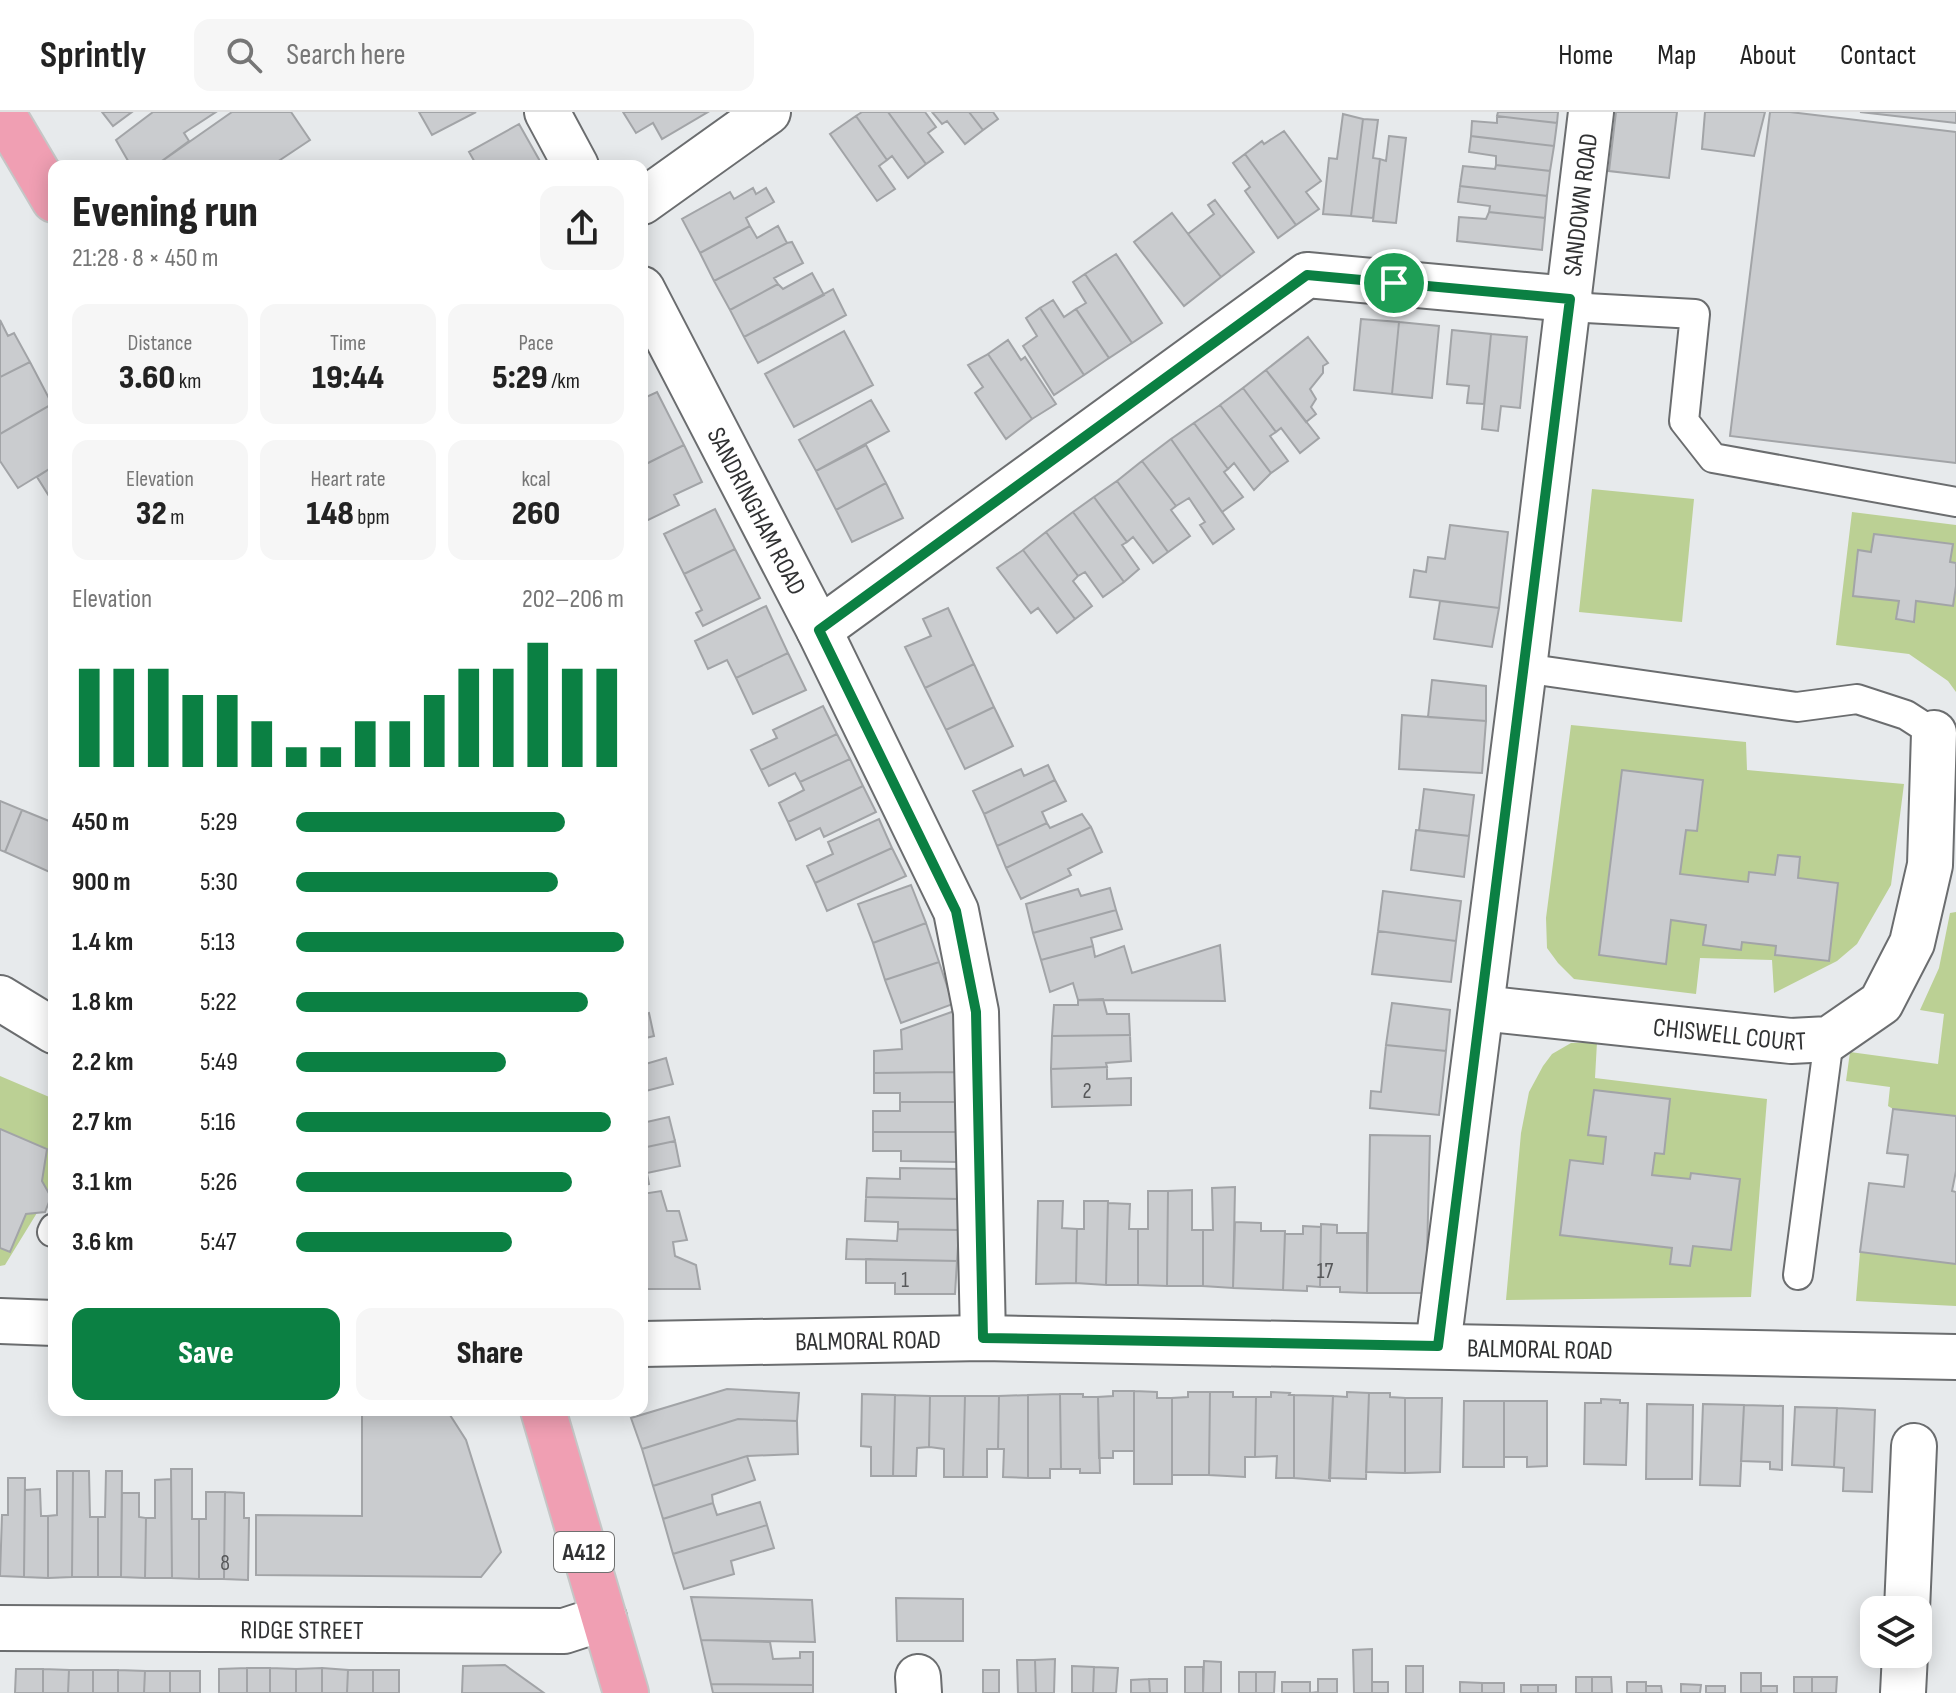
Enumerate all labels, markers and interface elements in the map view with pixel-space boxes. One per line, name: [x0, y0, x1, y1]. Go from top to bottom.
search box: [194, 19, 754, 91]
text: Sprintly: [40, 33, 146, 78]
icon: search: [222, 33, 266, 77]
text: Search here: [286, 37, 406, 73]
text: Home: [1558, 39, 1613, 72]
text: Map: [1657, 39, 1696, 72]
text: About: [1740, 39, 1796, 72]
text: Contact: [1840, 39, 1916, 72]
street label: SANDOWN ROAD: [1557, 132, 1605, 278]
text: Evening run: [72, 186, 258, 239]
button: share: [540, 186, 624, 270]
text: 21:28 · 8 × 450 m: [72, 243, 219, 274]
pin: [1360, 249, 1428, 317]
icon: arrive: [1372, 261, 1416, 305]
text: Distance: [128, 330, 192, 357]
text: Time: [330, 330, 366, 357]
text: Pace: [518, 330, 554, 357]
text: 3.60: [119, 357, 175, 398]
text: 19:44: [312, 357, 384, 398]
text: 5:29: [492, 357, 548, 398]
text: km: [175, 368, 201, 395]
text: /km: [548, 368, 580, 395]
street label: SANDRINGHAM ROAD: [700, 423, 812, 601]
text: Elevation: [126, 466, 194, 493]
text: Heart rate: [310, 466, 386, 493]
text: kcal: [521, 466, 551, 493]
text: 32: [136, 493, 167, 534]
text: 148: [306, 493, 354, 534]
text: 260: [512, 493, 560, 534]
text: m: [167, 504, 184, 531]
text: bpm: [354, 504, 390, 531]
text: Elevation: [72, 584, 152, 615]
text: 202–206 m: [522, 584, 624, 615]
text: 450 m: [72, 807, 129, 838]
text: 5:29: [200, 807, 238, 838]
text: 900 m: [72, 867, 130, 898]
text: 5:30: [200, 867, 238, 898]
text: 1.4 km: [72, 927, 133, 958]
text: 5:13: [200, 927, 235, 958]
text: 1.8 km: [72, 987, 133, 1018]
text: 5:22: [200, 987, 237, 1018]
street label: CHISWELL COURT: [1651, 1012, 1807, 1058]
text: 2.2 km: [72, 1047, 134, 1078]
text: 5:49: [200, 1047, 238, 1078]
house number: 2: [1082, 1078, 1092, 1105]
text: 2.7 km: [72, 1107, 132, 1138]
text: 5:16: [200, 1107, 236, 1138]
text: 3.1 km: [72, 1167, 132, 1198]
text: 5:26: [200, 1167, 237, 1198]
text: 3.6 km: [72, 1227, 134, 1258]
text: 5:47: [200, 1227, 236, 1258]
house number: 17: [1317, 1258, 1333, 1285]
house number: 1: [901, 1267, 909, 1294]
button: Save: [72, 1308, 340, 1400]
button: Share: [356, 1308, 624, 1400]
street label: BALMORAL ROAD: [795, 1325, 941, 1358]
street label: BALMORAL ROAD: [1467, 1333, 1613, 1367]
road number: A412: [554, 1532, 614, 1572]
house number: 8: [220, 1550, 230, 1577]
map controls: [1860, 1596, 1932, 1668]
button: layers: [1860, 1596, 1932, 1668]
street label: RIDGE STREET: [240, 1615, 364, 1647]

